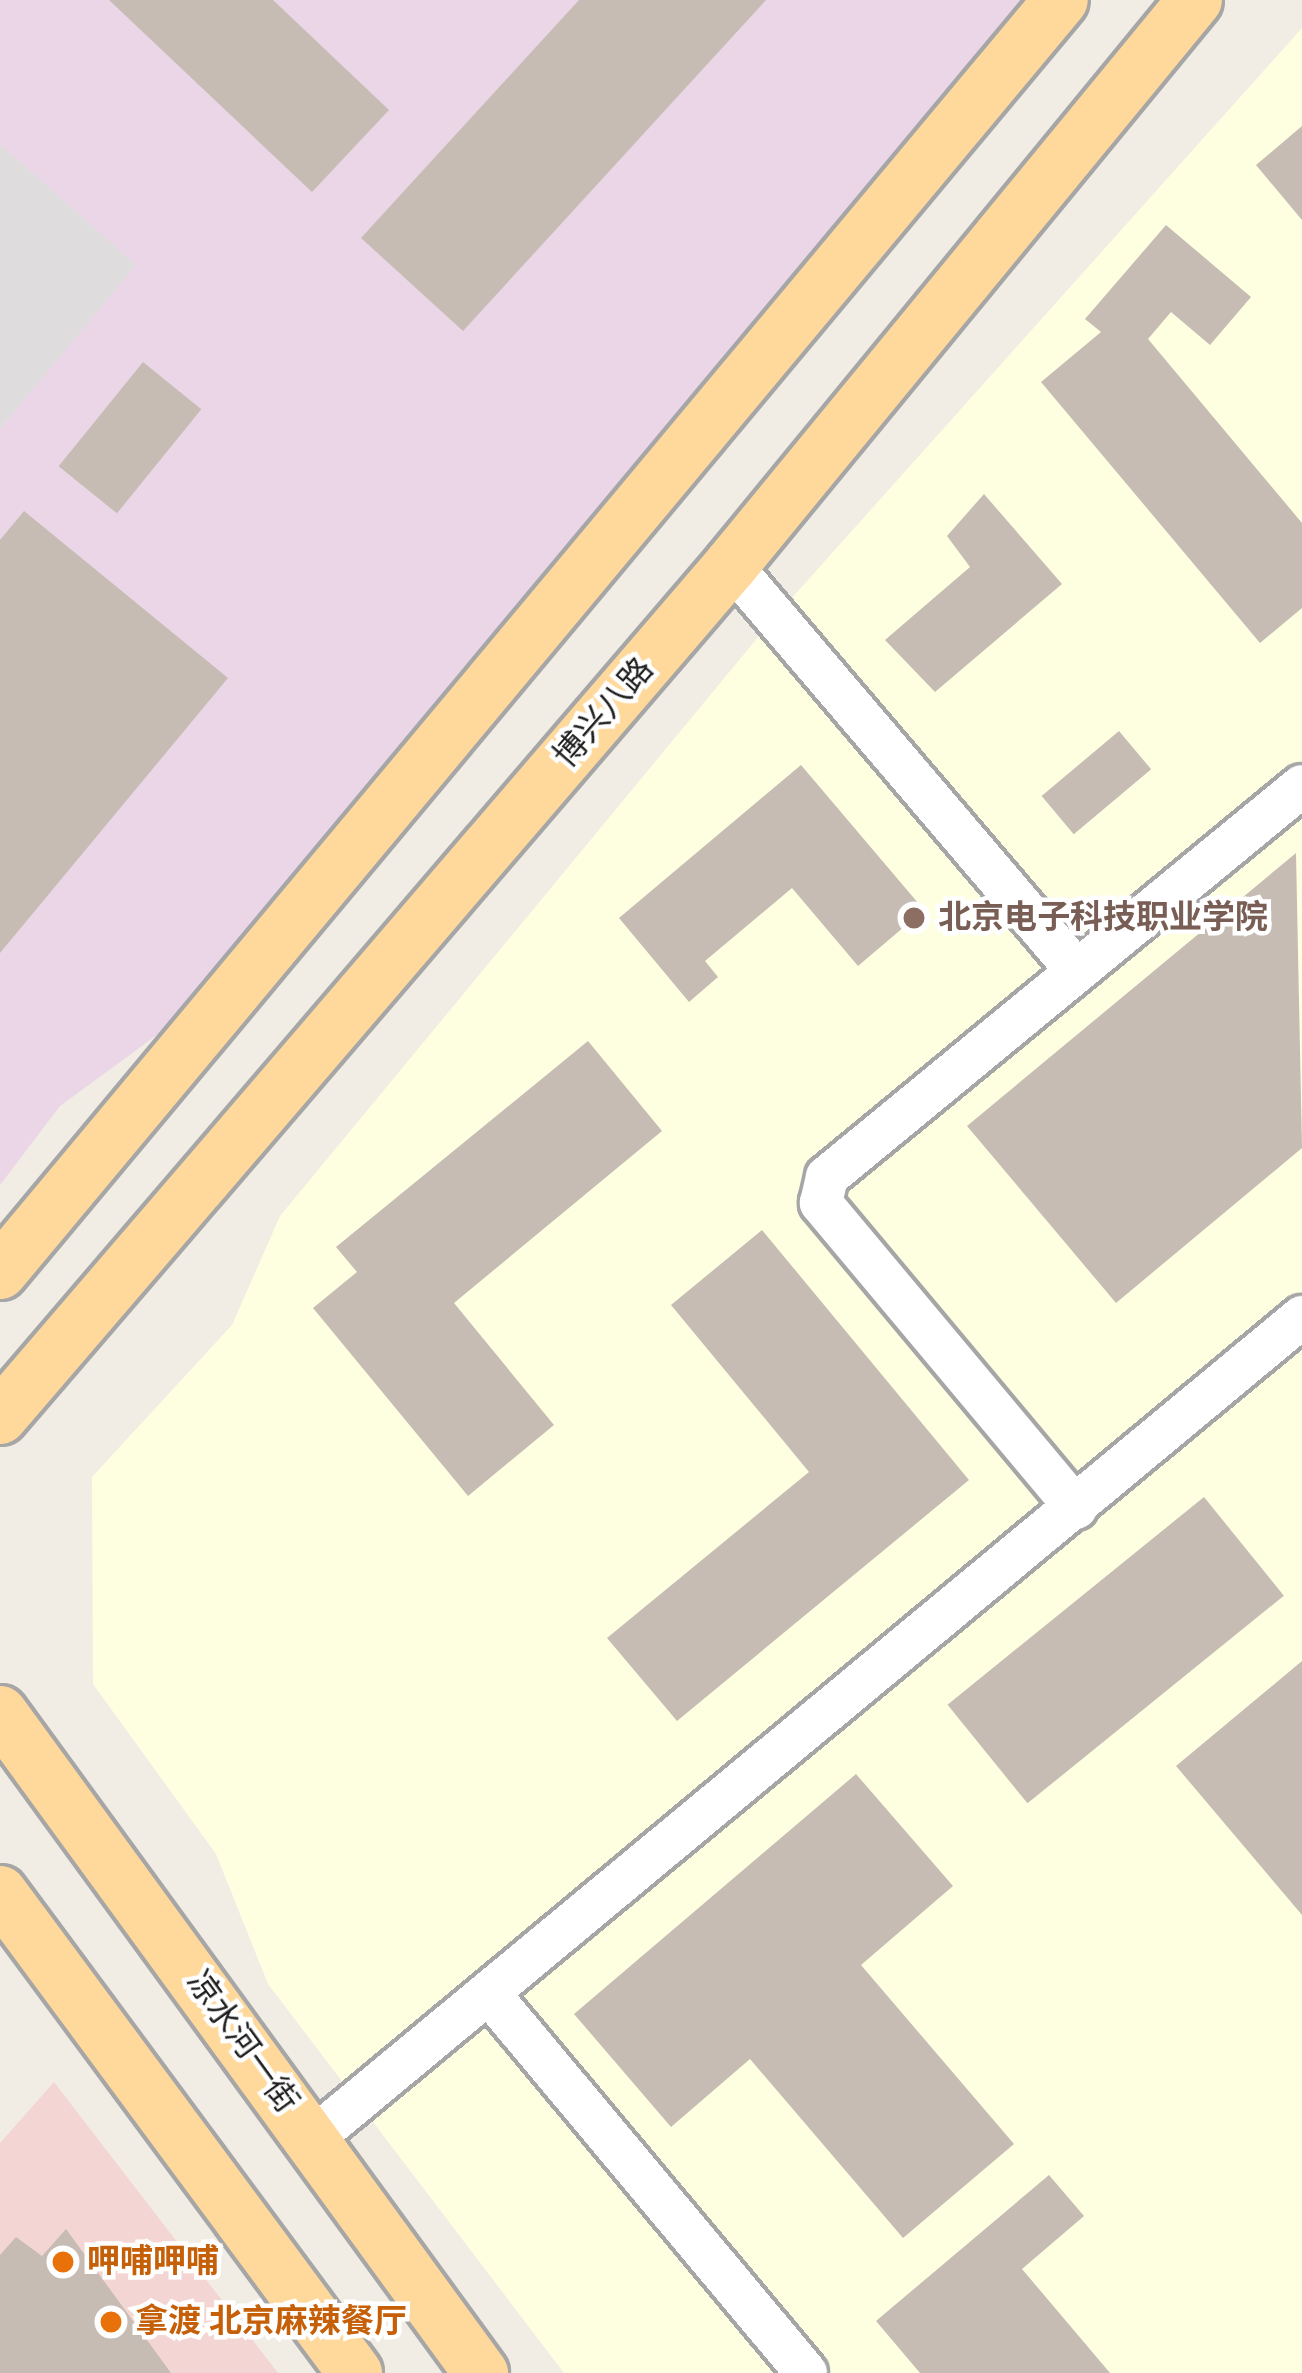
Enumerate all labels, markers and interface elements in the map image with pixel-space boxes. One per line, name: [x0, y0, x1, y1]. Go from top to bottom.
street label: 博兴八路: [546, 650, 662, 776]
place label: 北京电子科技职业学院: [938, 898, 1268, 938]
marker: 北京电子科技职业学院: [901, 905, 927, 931]
street label: 凉水河一街: [177, 1964, 307, 2120]
place label: 呷哺呷哺: [87, 2242, 219, 2282]
marker: 呷哺呷哺: [50, 2249, 76, 2275]
place label: 拿渡 北京麻辣餐厅: [135, 2302, 407, 2342]
marker: 拿渡 北京麻辣餐厅: [98, 2309, 124, 2335]

